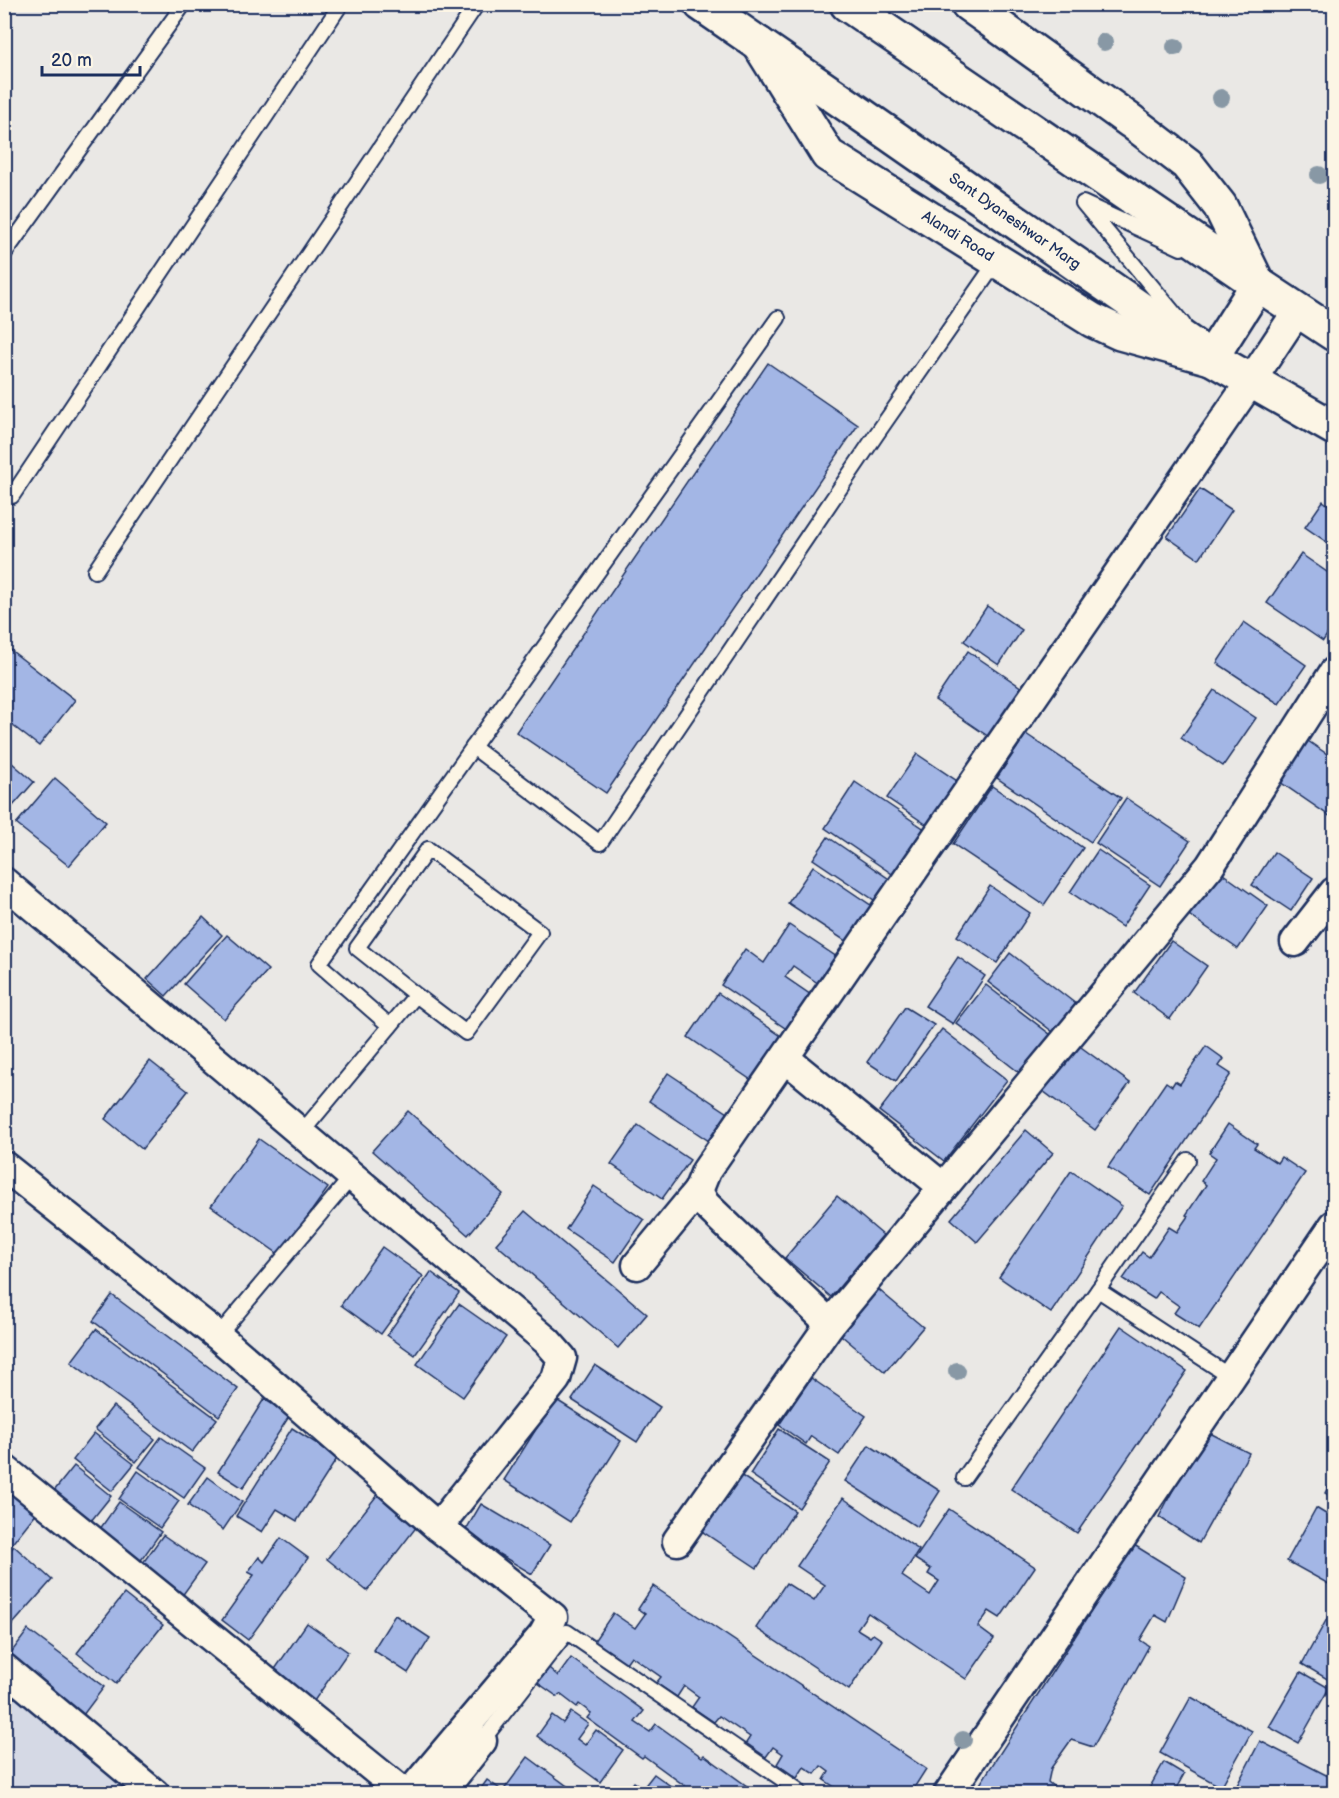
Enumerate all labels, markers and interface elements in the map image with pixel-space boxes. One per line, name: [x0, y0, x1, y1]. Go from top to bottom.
scale bar: [42, 39, 140, 77]
text: 20 m: [51, 50, 92, 71]
street label: Sant Dyaneshwar Marg: [945, 169, 1084, 274]
street label: Alandi Road: [918, 207, 997, 266]

